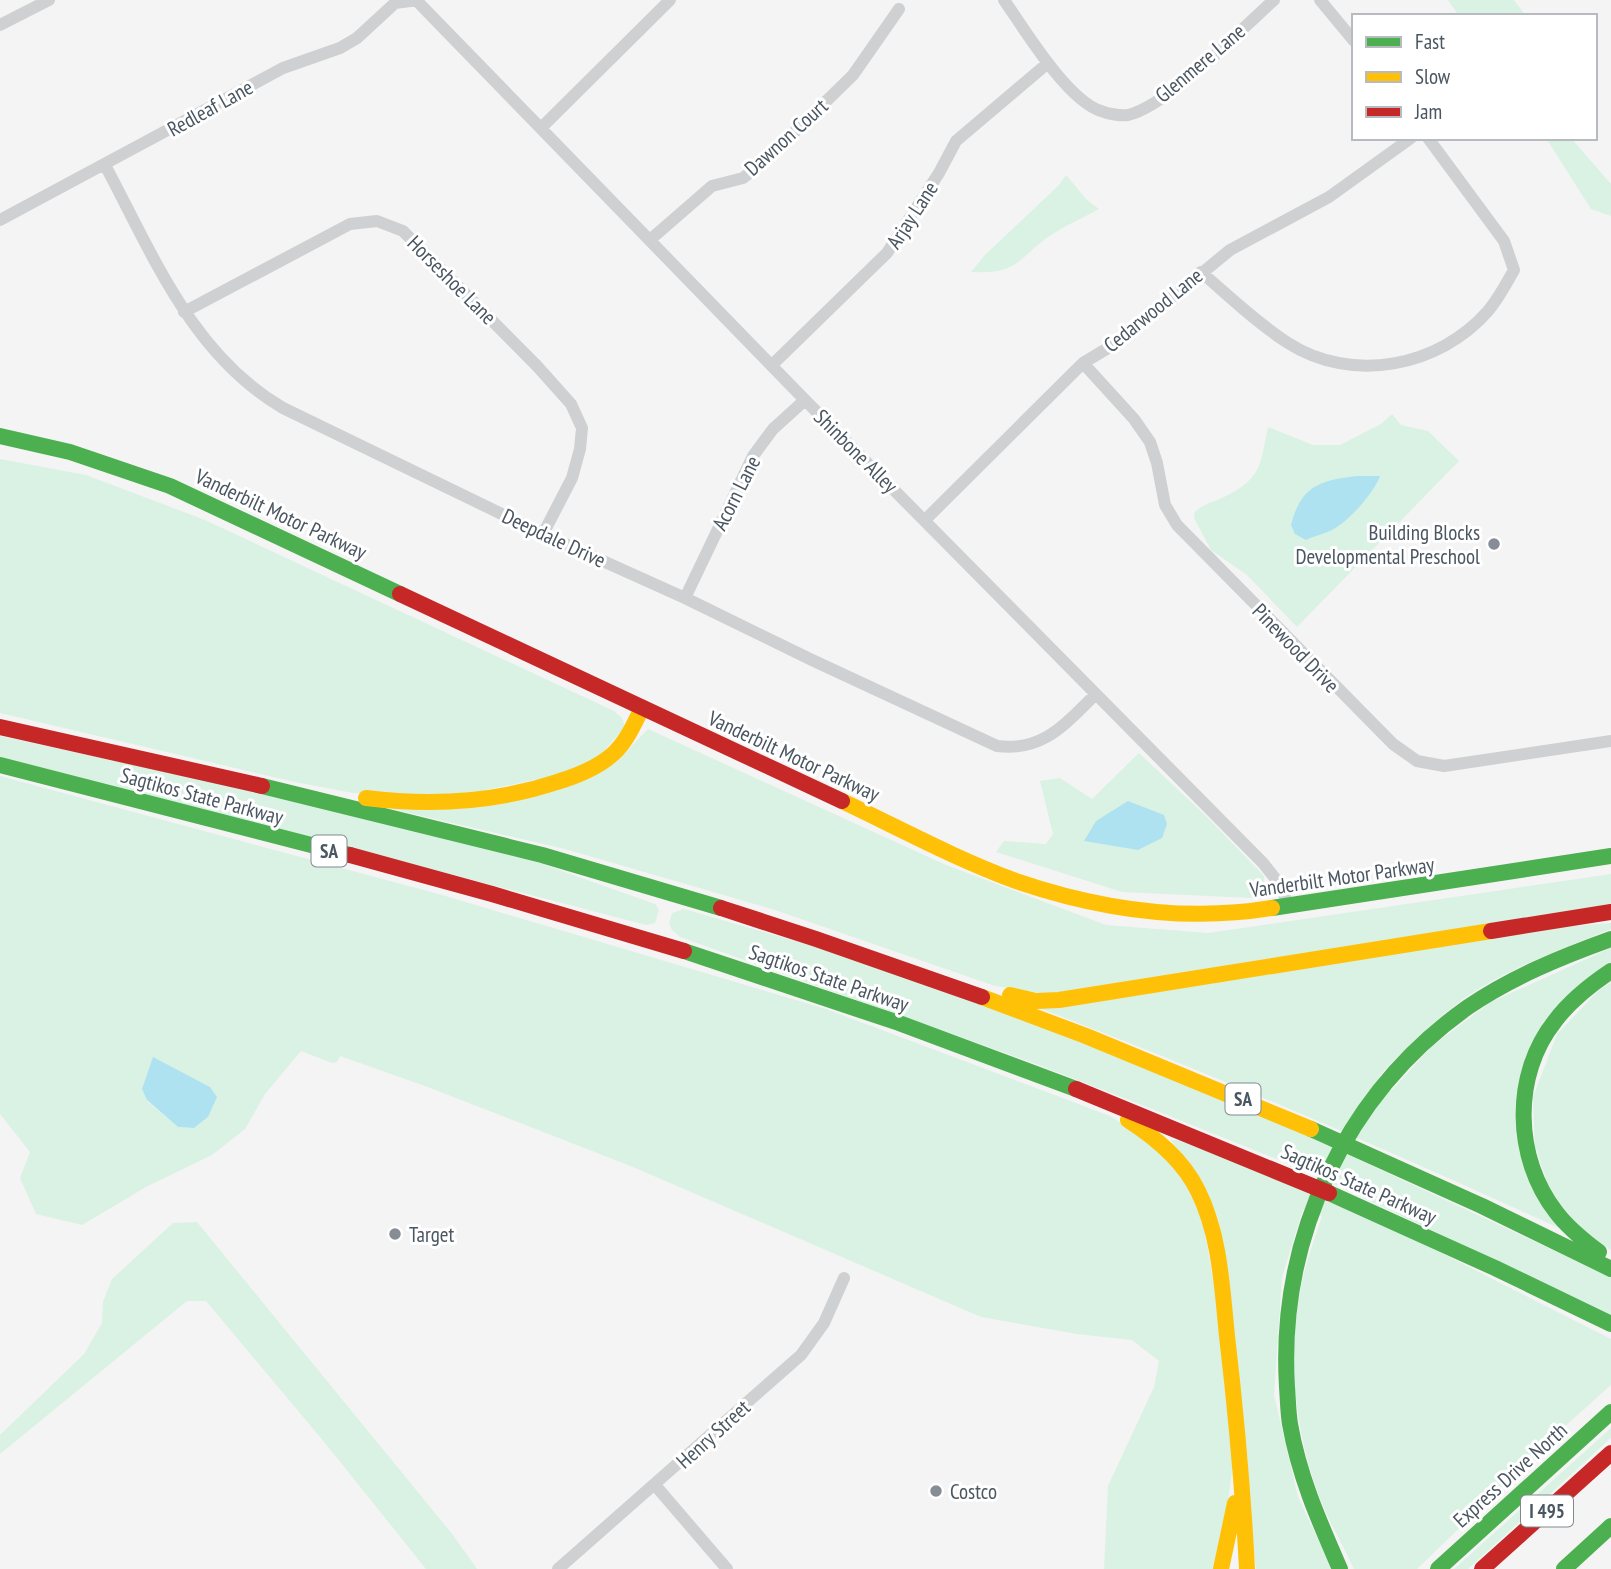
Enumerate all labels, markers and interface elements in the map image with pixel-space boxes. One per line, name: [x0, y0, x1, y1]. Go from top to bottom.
legend: [1352, 14, 1597, 140]
street label: Glenmere Lane: [1150, 18, 1250, 108]
text: Fast: [1415, 28, 1445, 55]
text: Slow: [1415, 63, 1451, 90]
street label: Redleaf Lane: [163, 74, 257, 142]
street label: Dawnon Court: [739, 92, 833, 182]
text: Jam: [1414, 98, 1442, 125]
street label: Arjay Lane: [880, 176, 944, 254]
street label: Horseshoe Lane: [402, 230, 502, 330]
street label: Cedarwood Lane: [1098, 262, 1208, 358]
street label: Shinbone Alley: [808, 403, 904, 499]
street label: Acorn Lane: [706, 451, 766, 535]
street label: Vanderbilt Motor Parkway: [190, 462, 371, 566]
street label: Deepdale Drive: [498, 502, 610, 574]
place label: Building Blocks Developmental Preschool: [1295, 519, 1480, 570]
marker: Building Blocks Developmental Preschool: [1486, 536, 1502, 552]
street label: Pinewood Drive: [1247, 598, 1345, 698]
street label: Vanderbilt Motor Parkway: [703, 704, 884, 808]
street label: Sagtikos State Parkway: [118, 761, 286, 831]
road number: SA: [312, 836, 346, 866]
street label: Vanderbilt Motor Parkway: [1247, 851, 1436, 903]
street label: Sagtikos State Parkway: [746, 938, 913, 1018]
road number: SA: [1226, 1084, 1260, 1114]
street label: Sagtikos State Parkway: [1277, 1138, 1441, 1230]
place label: Target: [409, 1221, 455, 1248]
marker: Target: [387, 1226, 403, 1242]
street label: Henry Street: [670, 1394, 756, 1474]
street label: Express Drive North: [1447, 1417, 1573, 1533]
place label: Costco: [950, 1478, 997, 1505]
marker: Costco: [928, 1483, 944, 1499]
road number: I 495: [1521, 1496, 1573, 1526]

